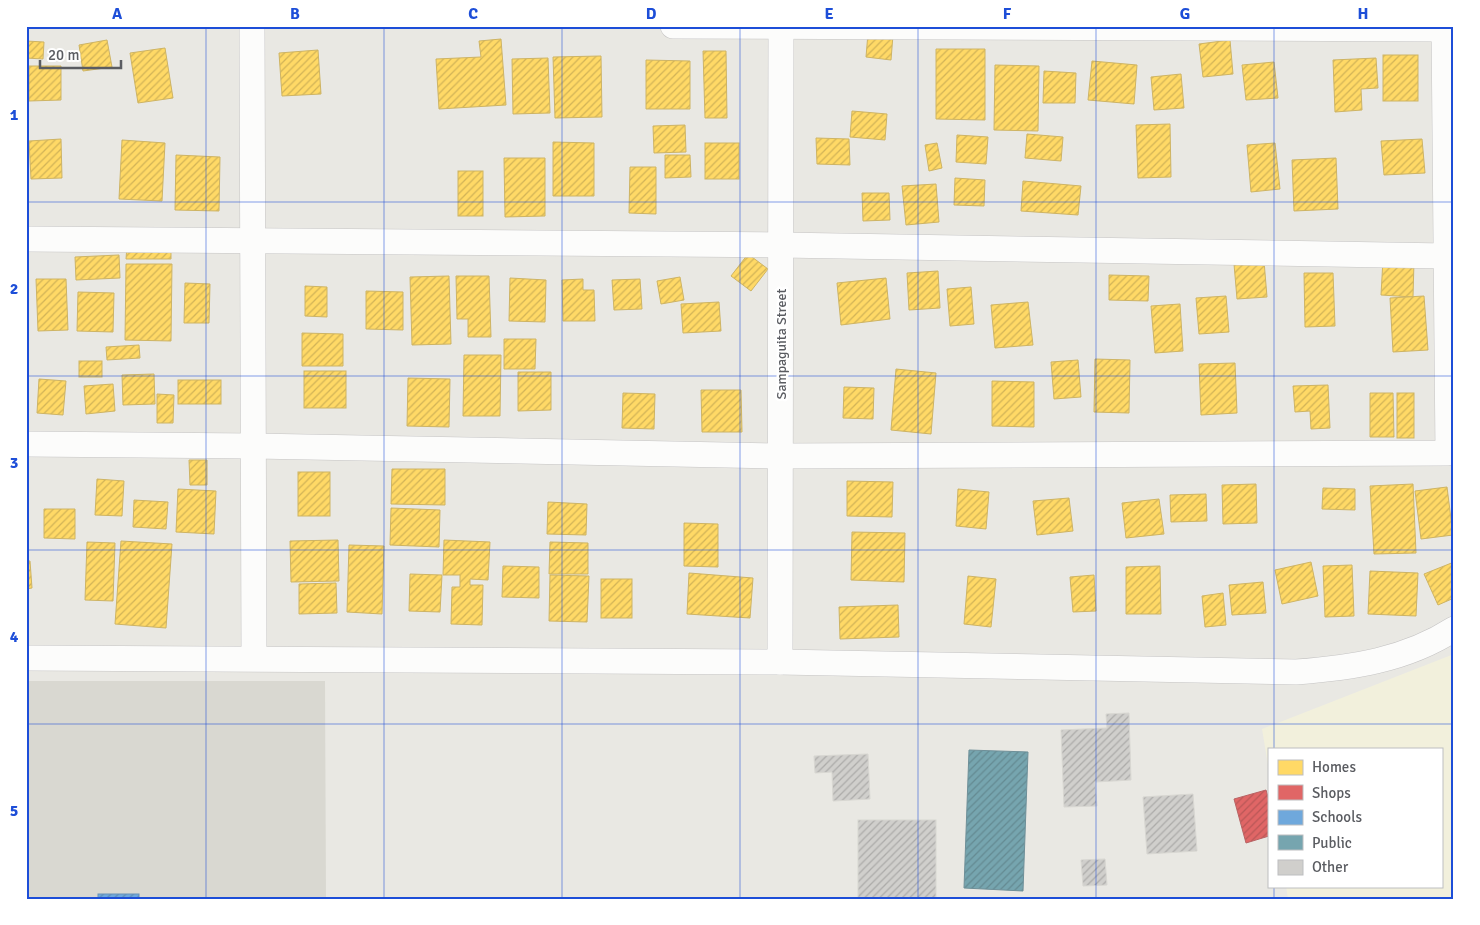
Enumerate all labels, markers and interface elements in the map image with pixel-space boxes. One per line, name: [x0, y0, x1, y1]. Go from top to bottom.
text: A: [112, 4, 123, 24]
text: B: [290, 4, 300, 24]
text: C: [468, 4, 478, 24]
text: D: [646, 4, 657, 24]
text: E: [824, 4, 834, 24]
text: F: [1003, 4, 1012, 24]
text: G: [1180, 4, 1190, 24]
text: H: [1358, 4, 1368, 24]
scale bar: [40, 38, 121, 70]
text: 20 m: [48, 46, 79, 64]
text: 1: [10, 105, 19, 125]
text: 2: [10, 279, 18, 299]
street label: Sampaguita Street: [773, 289, 790, 399]
text: 3: [10, 453, 18, 473]
text: 4: [10, 627, 19, 647]
legend: [1268, 748, 1442, 888]
text: Homes: [1312, 758, 1356, 776]
text: Shops: [1312, 784, 1351, 802]
text: 5: [10, 801, 18, 821]
text: Schools: [1312, 808, 1363, 826]
text: Public: [1312, 834, 1352, 852]
text: Other: [1312, 858, 1349, 876]

